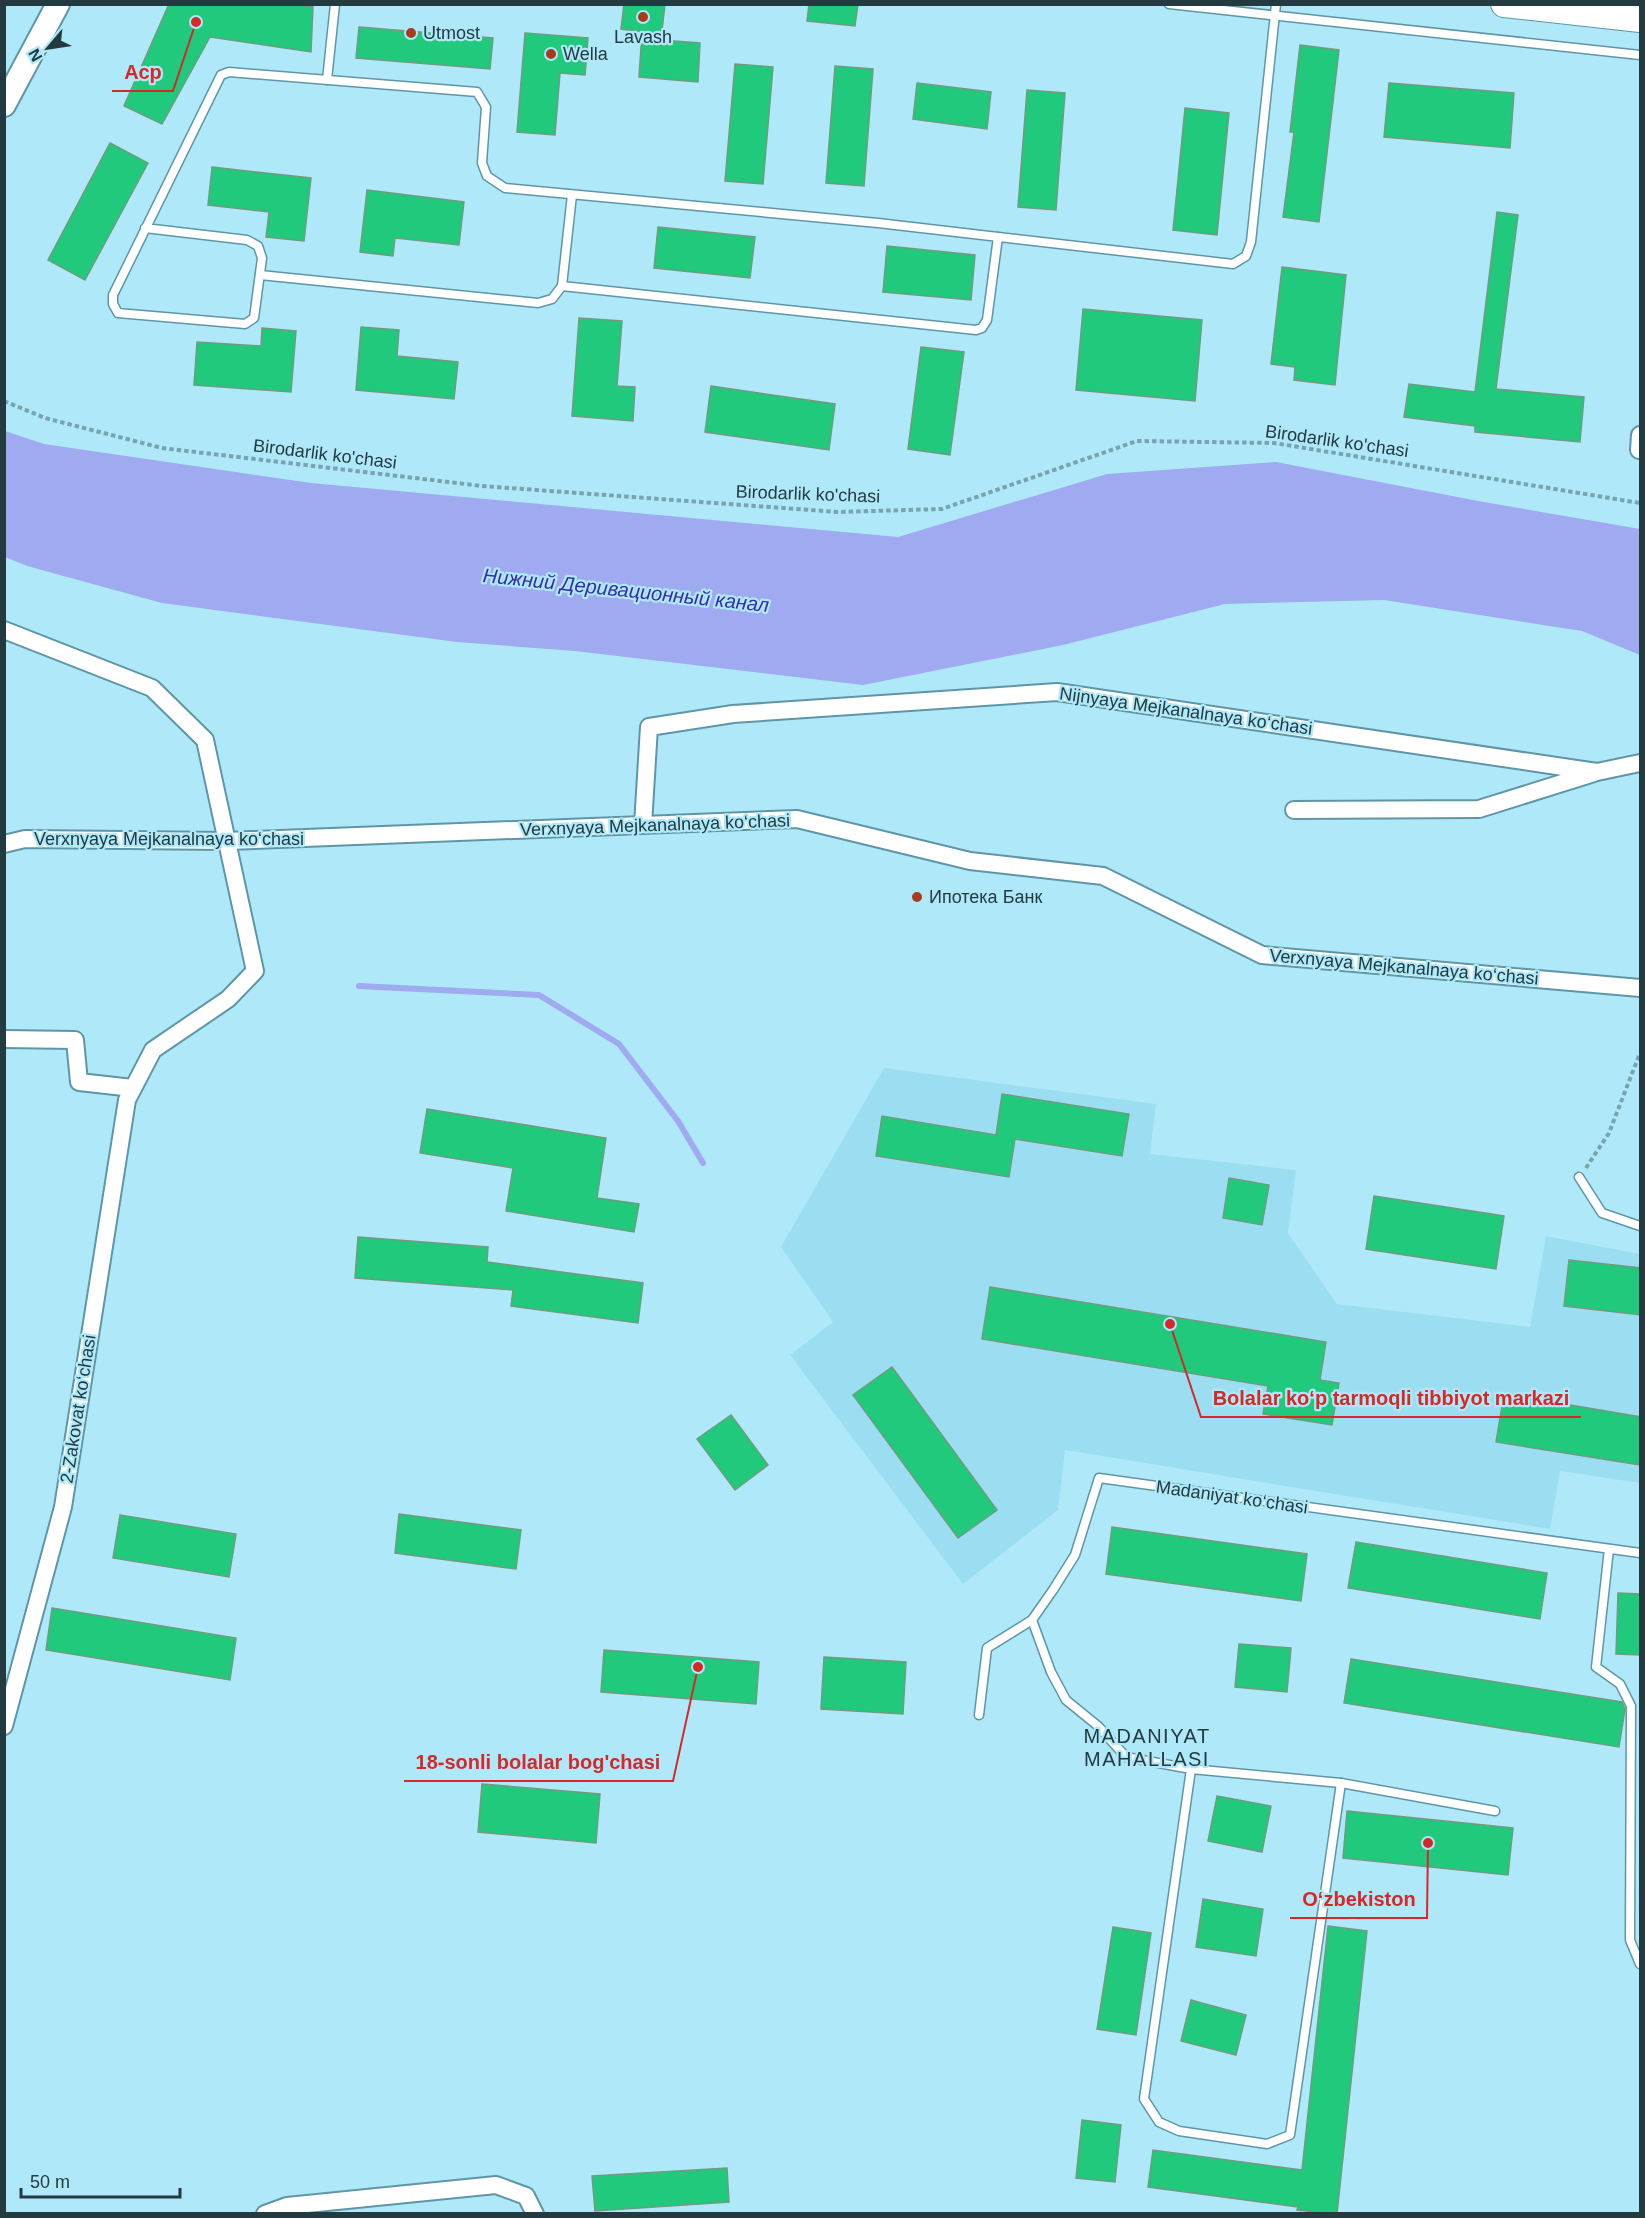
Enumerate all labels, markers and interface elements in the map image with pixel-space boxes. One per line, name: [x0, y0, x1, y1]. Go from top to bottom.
marker: Lavash: [636, 10, 650, 24]
north arrow: [18, 18, 78, 78]
place label: Utmost: [423, 23, 480, 43]
marker: Utmost: [404, 26, 418, 40]
place label: Lavash: [614, 27, 672, 47]
place label: Wella: [563, 44, 609, 64]
text: N: [25, 46, 46, 64]
marker: Wella: [544, 47, 558, 61]
callout: Аср: [112, 53, 173, 91]
text: Аср: [124, 61, 162, 83]
street label: Birodarlik ko'chasi: [1264, 421, 1410, 461]
street label: Birodarlik ko'chasi: [252, 435, 398, 473]
street label: Birodarlik ko'chasi: [735, 481, 881, 507]
water label: Нижний Деривационный канал: [482, 564, 770, 616]
street label: Nijnyaya Mejkanalnaya ko‘chasi: [1058, 683, 1314, 739]
street label: Verxnyaya Mejkanalnaya ko‘chasi: [520, 810, 790, 840]
street label: Verxnyaya Mejkanalnaya ko‘chasi: [34, 829, 304, 849]
place label: Ипотека Банк: [929, 887, 1042, 907]
marker: Ипотека Банк: [910, 890, 924, 904]
street label: Verxnyaya Mejkanalnaya ko‘chasi: [1269, 945, 1539, 989]
street label: 2-Zakovat ko‘chasi: [56, 1333, 100, 1485]
callout: Bolalar ko‘p tarmoqli tibbiyot markazi: [1201, 1379, 1581, 1417]
text: Bolalar ko‘p tarmoqli tibbiyot markazi: [1213, 1387, 1569, 1409]
street label: Madaniyat ko‘chasi: [1155, 1476, 1309, 1518]
district label: MADANIYAT MAHALLASI: [1083, 1725, 1211, 1770]
callout: 18-sonli bolalar bog'chasi: [404, 1743, 673, 1781]
text: 18-sonli bolalar bog'chasi: [416, 1751, 660, 1773]
callout: Oʻzbekiston: [1290, 1880, 1427, 1918]
text: Oʻzbekiston: [1302, 1888, 1416, 1910]
scale bar: [21, 2161, 180, 2199]
text: 50 m: [30, 2172, 70, 2192]

